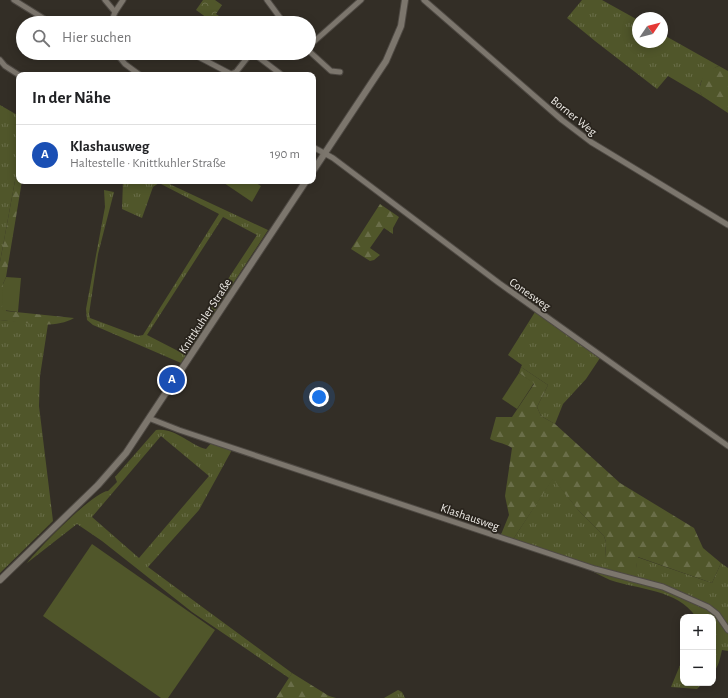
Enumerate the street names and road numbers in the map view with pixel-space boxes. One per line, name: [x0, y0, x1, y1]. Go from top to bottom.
street label: Borner Weg: [549, 94, 599, 138]
street label: Conesweg: [507, 276, 553, 313]
street label: Knittkuhler Straße: [176, 277, 234, 355]
street label: Klashausweg: [439, 501, 501, 533]

